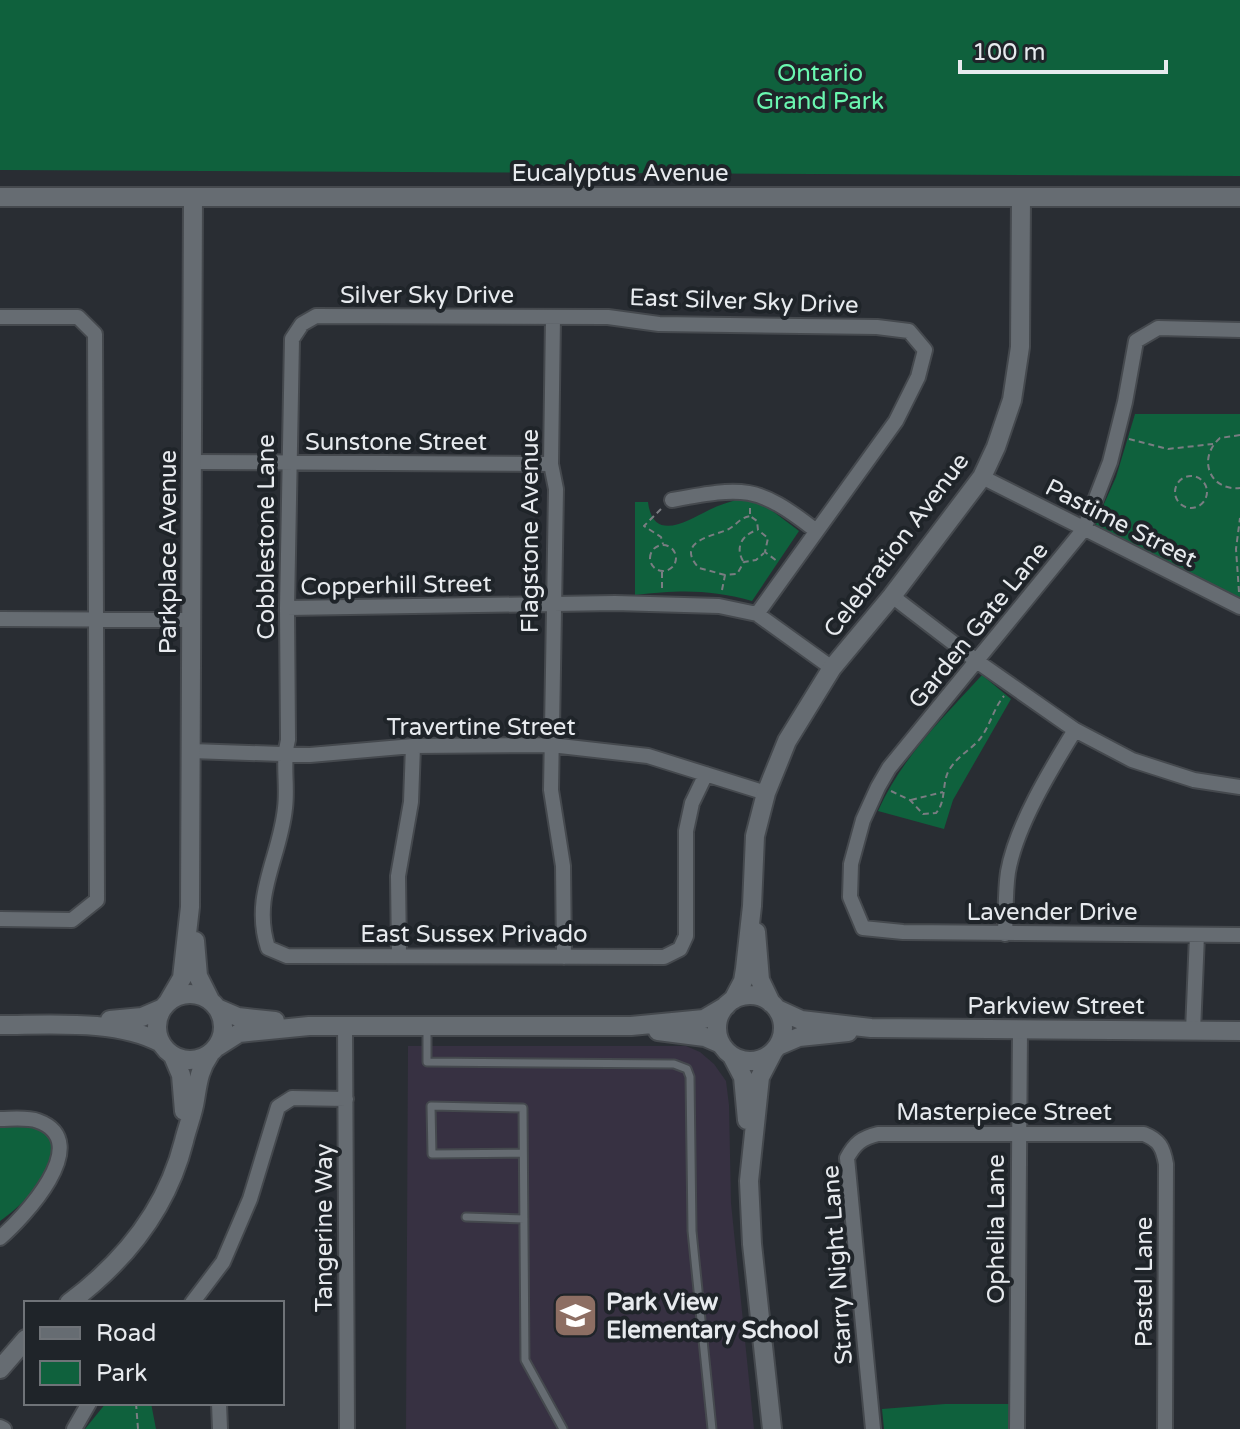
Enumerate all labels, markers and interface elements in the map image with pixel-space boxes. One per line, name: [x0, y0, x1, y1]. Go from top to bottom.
scale bar: [960, 24, 1166, 74]
text: 100 m: [972, 38, 1046, 67]
park label: Ontario Grand Park: [756, 59, 884, 116]
street label: Eucalyptus Avenue: [511, 159, 729, 188]
street label: Silver Sky Drive: [340, 281, 514, 310]
street label: East Silver Sky Drive: [629, 283, 859, 320]
street label: Sunstone Street: [305, 428, 487, 457]
street label: Flagstone Avenue: [516, 429, 545, 633]
street label: Cobblestone Lane: [252, 434, 281, 640]
street label: Celebration Avenue: [818, 447, 975, 643]
street label: Parkplace Avenue: [154, 450, 183, 654]
street label: Pastime Street: [1040, 473, 1201, 574]
street label: Garden Gate Lane: [902, 536, 1054, 714]
street label: Copperhill Street: [300, 569, 492, 602]
street label: Travertine Street: [386, 713, 576, 742]
street label: Lavender Drive: [966, 898, 1138, 927]
street label: East Sussex Privado: [360, 920, 588, 949]
street label: Parkview Street: [967, 992, 1145, 1021]
street label: Masterpiece Street: [896, 1098, 1112, 1127]
street label: Tangerine Way: [310, 1144, 339, 1312]
street label: Ophelia Lane: [982, 1154, 1011, 1304]
street label: Starry Night Lane: [816, 1164, 859, 1366]
street label: Pastel Lane: [1130, 1217, 1159, 1347]
place label: Park View Elementary School: [606, 1288, 819, 1345]
school or university icon: Park View Elementary School: [551, 1292, 599, 1340]
legend: [24, 1301, 284, 1405]
text: Road: [96, 1319, 156, 1348]
text: Park: [96, 1359, 147, 1388]

